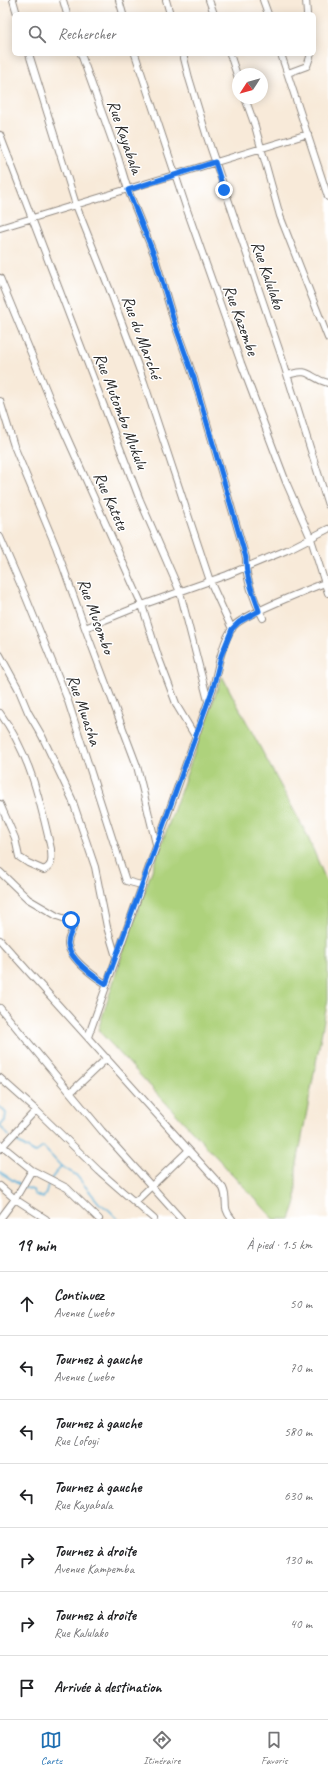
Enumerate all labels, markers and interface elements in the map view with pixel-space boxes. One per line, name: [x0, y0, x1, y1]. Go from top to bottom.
search box: [12, 12, 316, 56]
icon: search: [26, 23, 48, 45]
text: Rechercher: [58, 25, 116, 44]
north arrow: [232, 68, 268, 104]
street label: Rue Kayabala: [103, 97, 148, 179]
route end: [215, 181, 233, 199]
street label: Rue Kalulako: [247, 238, 290, 313]
street label: Rue Kazembe: [219, 282, 264, 360]
street label: Rue du Marché: [117, 292, 168, 384]
street label: Rue Mutombo Mukulu: [89, 350, 153, 474]
street label: Rue Katete: [89, 469, 134, 535]
street label: Rue Musombo: [73, 575, 120, 658]
street label: Rue Mwasha: [62, 672, 106, 750]
route start: [62, 911, 80, 929]
text: 19 min: [16, 1235, 56, 1256]
text: À pied · 1.5 km: [247, 1237, 312, 1253]
text: Continuez: [54, 1286, 104, 1305]
icon: ahead: [16, 1293, 38, 1315]
text: 50 m: [290, 1296, 312, 1312]
text: Avenue Lwebo: [54, 1305, 114, 1321]
text: Tournez à gauche: [54, 1350, 141, 1369]
icon: left: [16, 1357, 38, 1379]
text: 70 m: [290, 1360, 312, 1376]
text: Avenue Lwebo: [54, 1369, 114, 1385]
text: Tournez à gauche: [54, 1414, 141, 1433]
icon: left: [16, 1421, 38, 1443]
text: 580 m: [284, 1424, 312, 1440]
text: Rue Lofoyi: [54, 1433, 98, 1449]
text: Tournez à gauche: [54, 1478, 141, 1497]
icon: left: [16, 1485, 38, 1507]
text: 630 m: [284, 1488, 312, 1504]
text: Rue Kayabala: [54, 1497, 113, 1513]
text: Tournez à droite: [54, 1542, 136, 1561]
icon: right: [16, 1549, 38, 1571]
text: 130 m: [284, 1552, 312, 1568]
text: Avenue Kampemba: [54, 1561, 134, 1577]
text: Tournez à droite: [54, 1606, 136, 1625]
icon: right: [16, 1613, 38, 1635]
text: 40 m: [290, 1616, 312, 1632]
text: Rue Kalulako: [54, 1625, 108, 1641]
icon: arrive: [16, 1677, 38, 1699]
text: Arrivée à destination: [54, 1678, 162, 1697]
tab: Carte: [40, 1729, 62, 1767]
tab: Itinéraire: [143, 1729, 180, 1767]
tab: Favoris: [261, 1729, 288, 1767]

